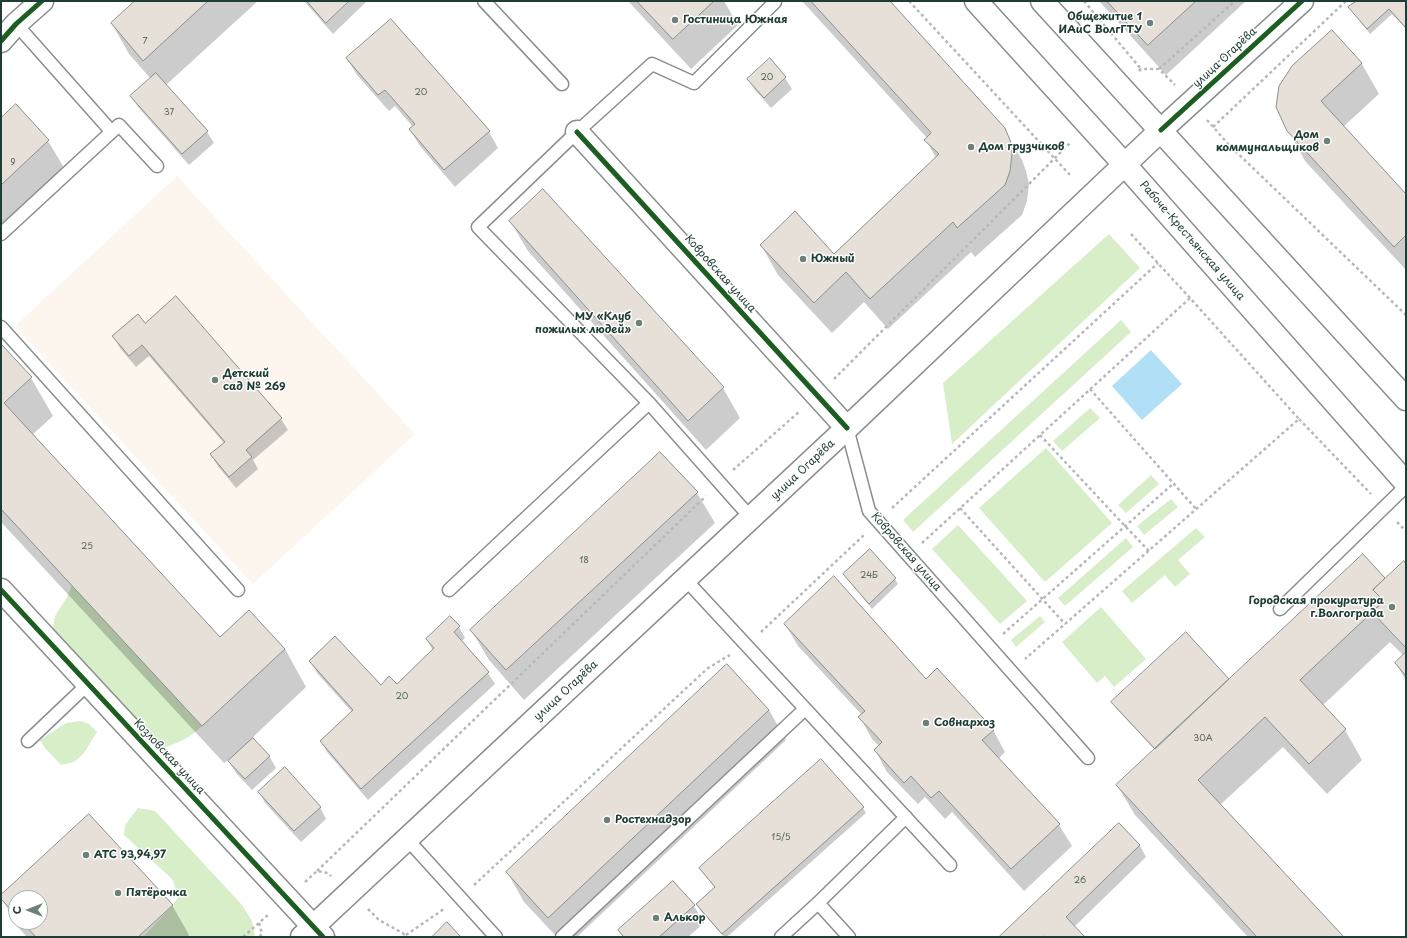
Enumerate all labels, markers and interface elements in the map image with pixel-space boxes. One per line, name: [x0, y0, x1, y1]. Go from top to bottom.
place label: Общежитие 1 ИАиС ВолгГТУ: [1058, 10, 1142, 36]
place label: Гостиница Южная: [683, 13, 788, 27]
marker: Гостиница Южная: [670, 15, 680, 25]
marker: Общежитие 1 ИАиС ВолгГТУ: [1145, 18, 1155, 28]
street label: улица Огарёва: [1190, 25, 1260, 91]
house number: 7: [142, 37, 148, 47]
house number: 20: [761, 73, 773, 83]
house number: 20: [415, 88, 427, 98]
house number: 37: [164, 108, 174, 118]
place label: Дом коммунальщиков: [1216, 128, 1319, 154]
marker: Дом коммунальщиков: [1322, 136, 1332, 146]
place label: Дом грузчиков: [979, 140, 1065, 154]
marker: Дом грузчиков: [966, 142, 976, 152]
house number: 9: [10, 158, 16, 168]
street label: Рабоче-Крестьянская улица: [1137, 179, 1247, 303]
street label: Ковровская улица: [682, 232, 758, 316]
place label: Южный: [811, 252, 855, 266]
marker: Южный: [798, 254, 808, 264]
place label: МУ «Клуб пожилых людей»: [535, 310, 631, 336]
marker: МУ «Клуб пожилых людей»: [634, 318, 644, 328]
place label: Детский сад № 269: [223, 367, 286, 393]
marker: Детский сад № 269: [210, 375, 220, 385]
street label: улица Огарёва: [768, 437, 838, 503]
street label: Ковровская улица: [868, 510, 944, 594]
house number: 25: [81, 542, 93, 552]
house number: 18: [579, 556, 589, 566]
house number: 24Б: [860, 571, 878, 581]
place label: Городская прокуратура г.Волгограда: [1249, 594, 1384, 620]
marker: Городская прокуратура г.Волгограда: [1387, 602, 1397, 612]
street label: улица Огарёва: [531, 658, 601, 724]
house number: 20: [396, 692, 408, 702]
place label: Совнархоз: [934, 716, 995, 730]
street label: Козловская улица: [131, 717, 207, 797]
marker: Совнархоз: [921, 718, 931, 728]
house number: 30А: [1193, 734, 1213, 744]
place label: Ростехнадзор: [615, 813, 691, 827]
marker: Ростехнадзор: [602, 815, 612, 825]
house number: 15/5: [771, 833, 791, 843]
place label: АТС 93,94,97: [94, 848, 166, 862]
marker: АТС 93,94,97: [81, 850, 91, 860]
house number: 26: [1074, 876, 1086, 886]
place label: Пятёрочка: [126, 886, 187, 900]
marker: Пятёрочка: [113, 888, 123, 898]
north arrow: [8, 890, 48, 930]
text: С: [8, 906, 25, 914]
place label: Алькор: [664, 911, 706, 925]
marker: Алькор: [651, 913, 661, 923]

